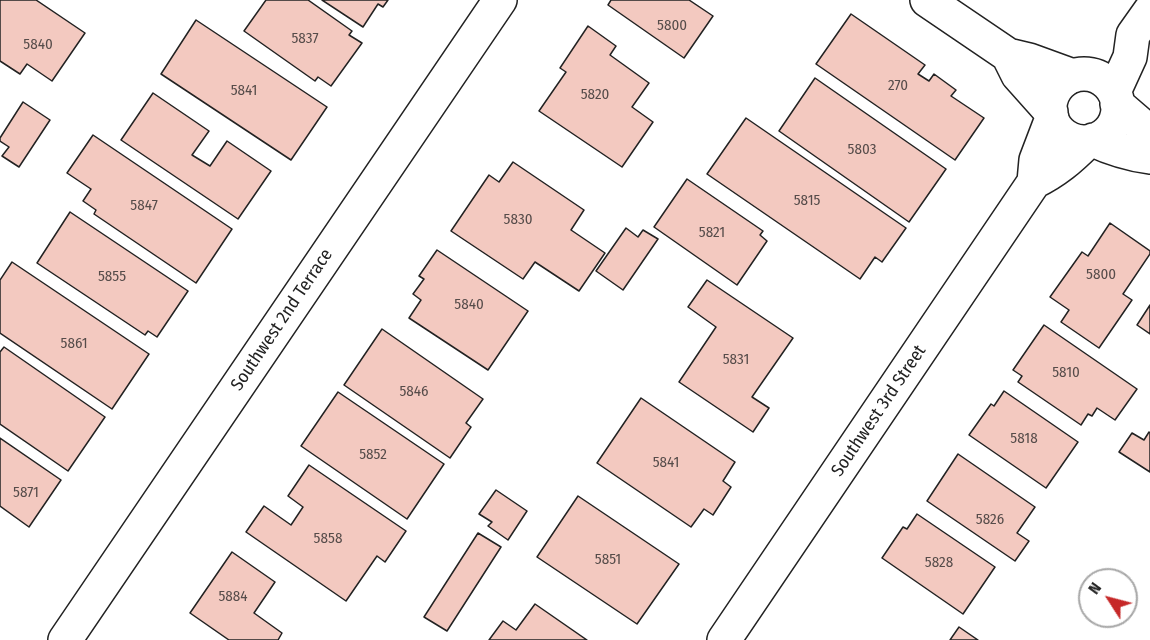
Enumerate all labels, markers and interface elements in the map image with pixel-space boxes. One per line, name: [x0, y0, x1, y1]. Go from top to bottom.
house number: 5800: [657, 17, 687, 35]
house number: 5837: [291, 30, 319, 48]
house number: 5840: [23, 36, 53, 54]
house number: 270: [888, 77, 908, 95]
house number: 5841: [231, 82, 257, 100]
house number: 5820: [581, 86, 609, 104]
house number: 5803: [848, 141, 876, 159]
house number: 5815: [794, 192, 820, 210]
house number: 5847: [130, 197, 158, 215]
house number: 5830: [504, 211, 532, 229]
house number: 5821: [699, 224, 725, 242]
street label: Southwest 2nd Terrace: [227, 245, 337, 395]
house number: 5800: [1086, 266, 1116, 284]
house number: 5855: [98, 268, 126, 286]
house number: 5840: [454, 296, 484, 314]
house number: 5861: [61, 335, 87, 353]
street label: Southwest 3rd Street: [827, 341, 931, 481]
house number: 5831: [723, 351, 749, 369]
house number: 5810: [1052, 364, 1080, 382]
house number: 5846: [399, 383, 429, 401]
house number: 5818: [1010, 430, 1038, 448]
house number: 5852: [359, 446, 387, 464]
house number: 5841: [653, 454, 679, 472]
house number: 5871: [13, 484, 39, 502]
house number: 5826: [976, 511, 1004, 529]
house number: 5858: [314, 530, 342, 548]
house number: 5851: [595, 551, 621, 569]
house number: 5828: [925, 554, 953, 572]
north arrow: [1078, 568, 1138, 628]
text: N: [1084, 579, 1105, 598]
house number: 5884: [218, 588, 248, 606]

